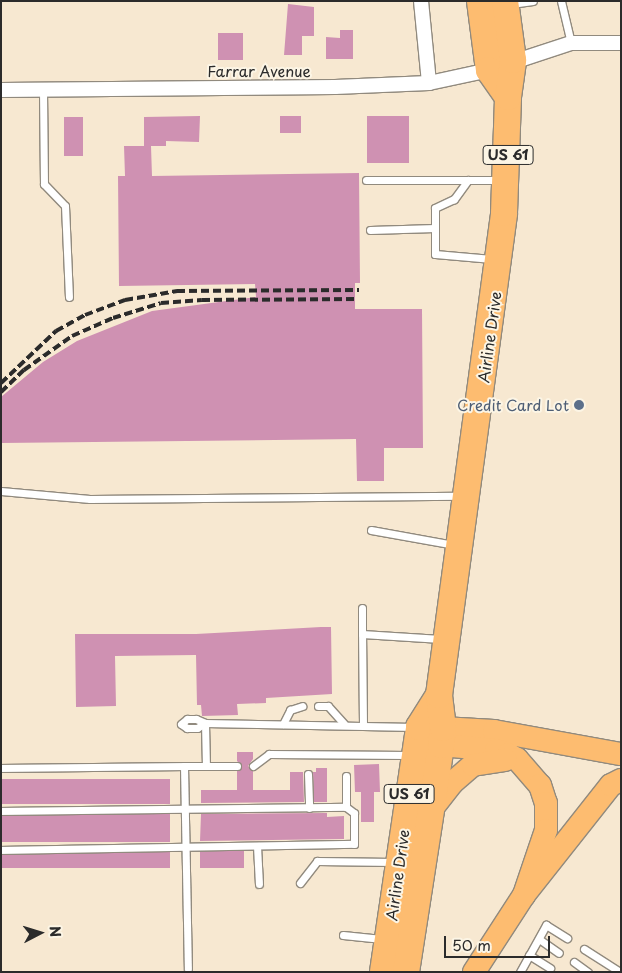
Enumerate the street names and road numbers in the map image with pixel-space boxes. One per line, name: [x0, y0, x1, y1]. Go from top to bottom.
street label: Farrar Avenue: [207, 62, 311, 80]
road number: US 61: [483, 144, 533, 166]
street label: Airline Drive: [474, 290, 504, 384]
road number: US 61: [384, 782, 434, 806]
street label: Airline Drive: [382, 828, 412, 922]

